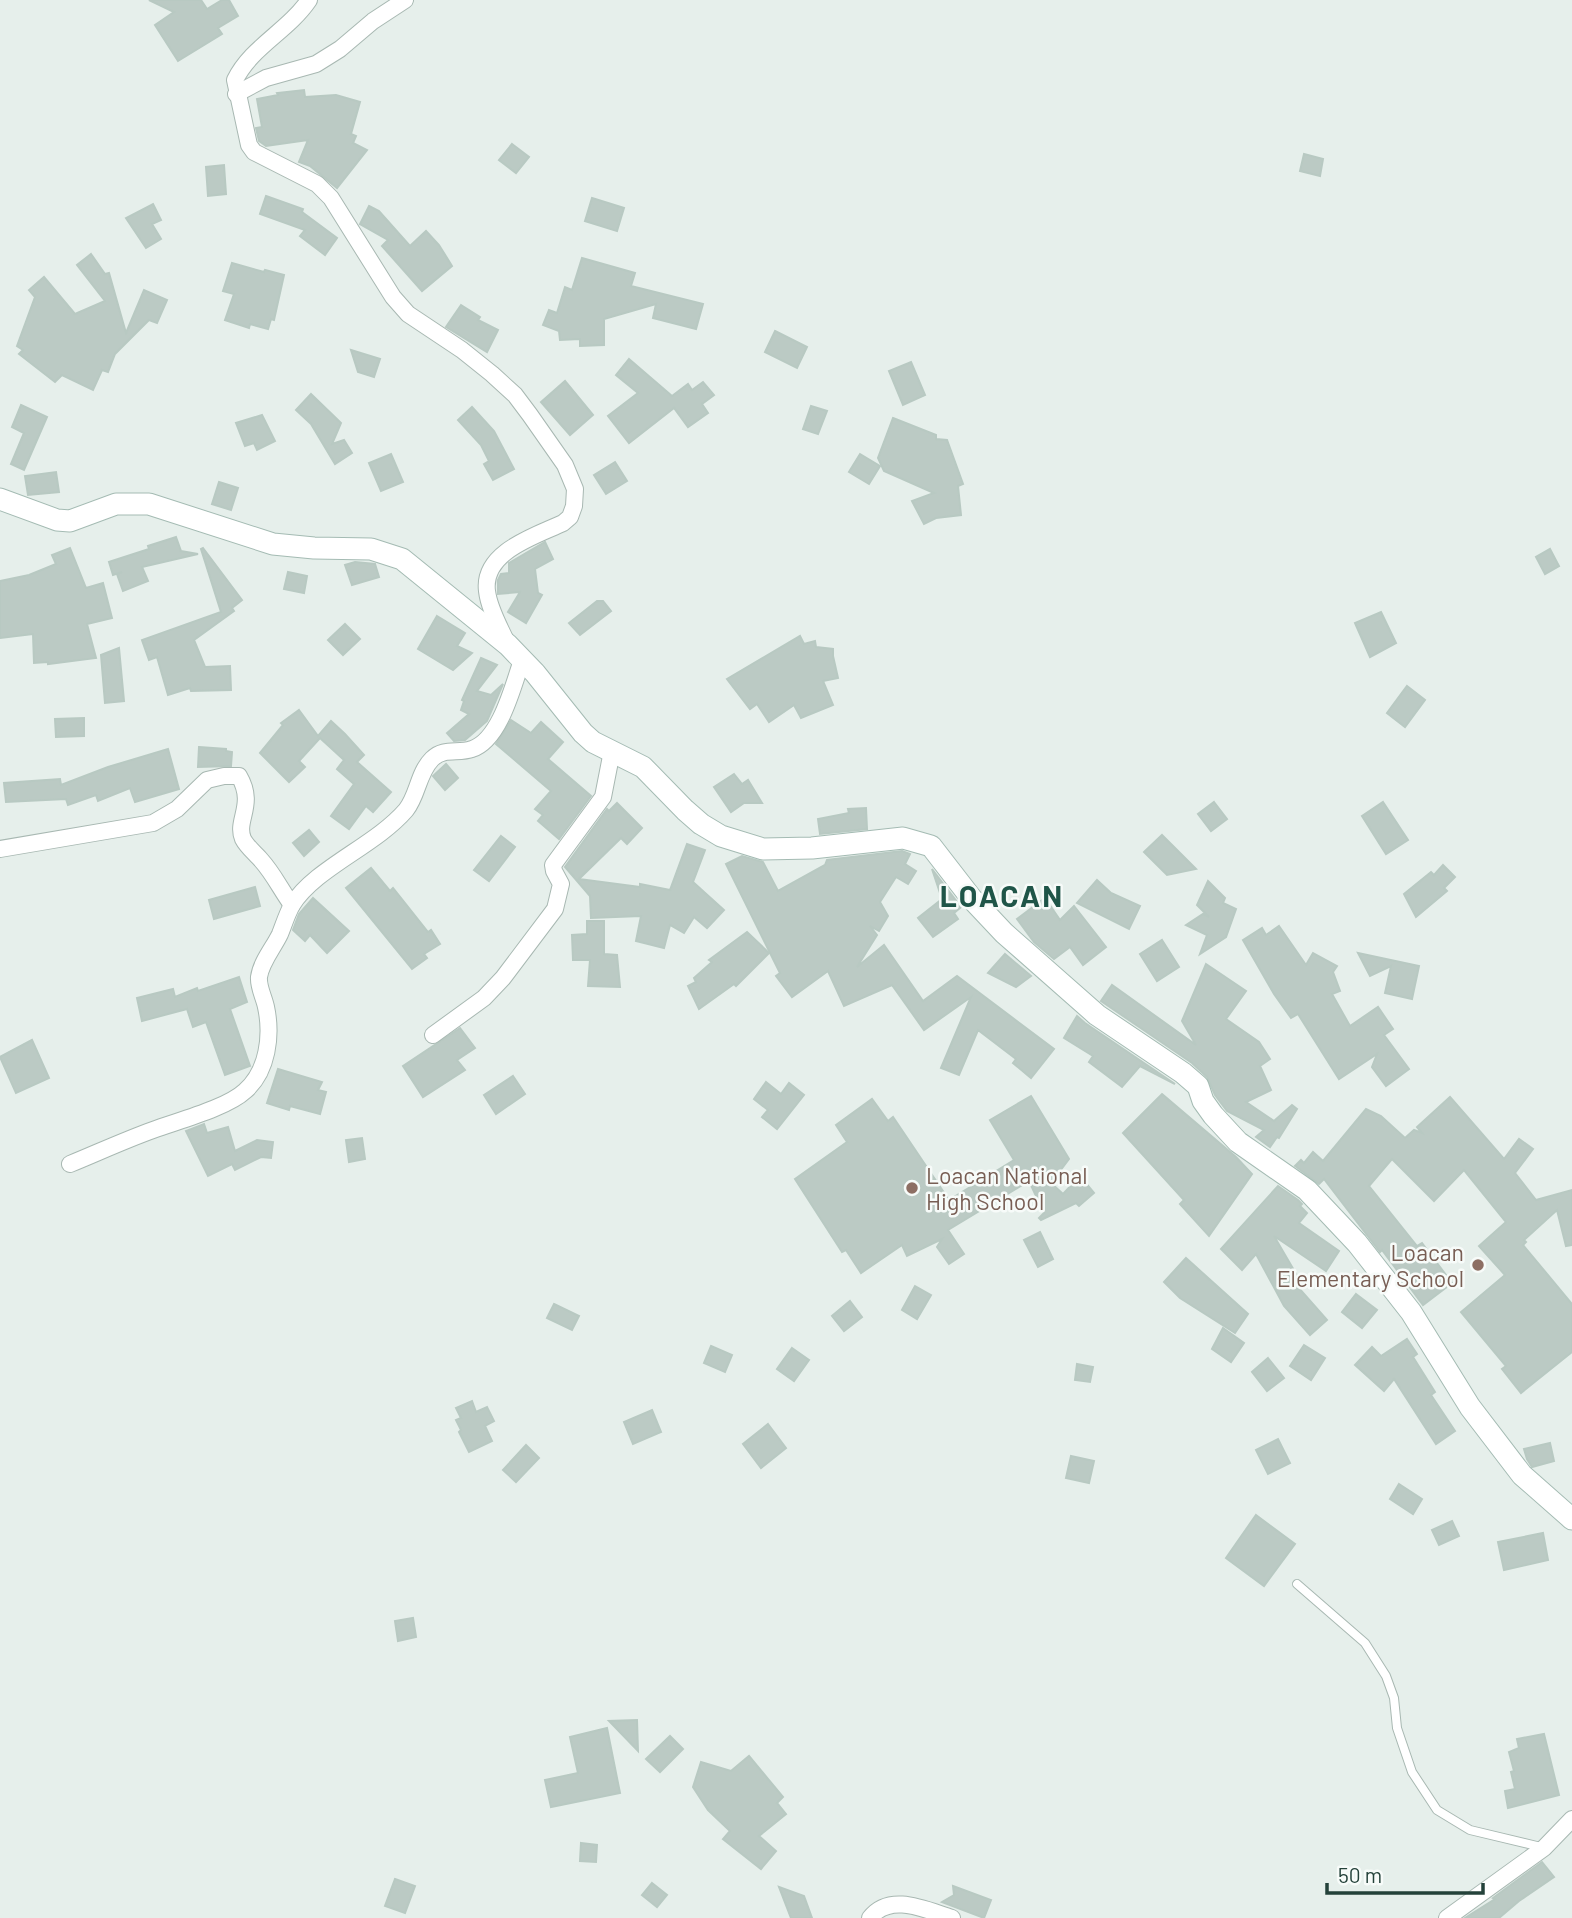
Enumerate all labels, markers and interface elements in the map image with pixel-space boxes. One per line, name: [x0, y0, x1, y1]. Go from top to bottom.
district label: LOACAN: [940, 877, 1064, 913]
place label: Loacan National High School: [926, 1161, 1087, 1215]
marker: Loacan National High School: [904, 1180, 920, 1196]
place label: Loacan Elementary School: [1277, 1238, 1464, 1292]
marker: Loacan Elementary School: [1470, 1257, 1486, 1273]
scale bar: [1327, 1852, 1483, 1896]
text: 50 m: [1338, 1862, 1382, 1887]

